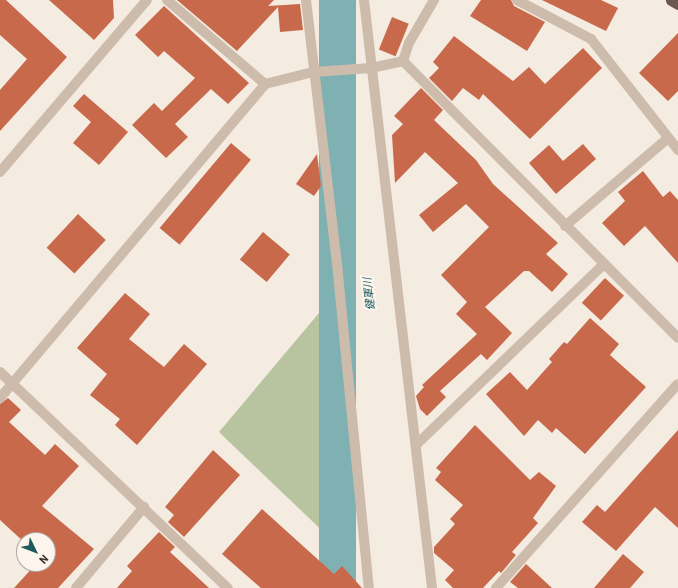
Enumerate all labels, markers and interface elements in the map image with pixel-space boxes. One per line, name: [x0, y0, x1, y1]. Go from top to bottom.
water label: 健軍川: [361, 277, 377, 311]
north arrow: [16, 532, 56, 572]
text: N: [37, 553, 52, 567]

